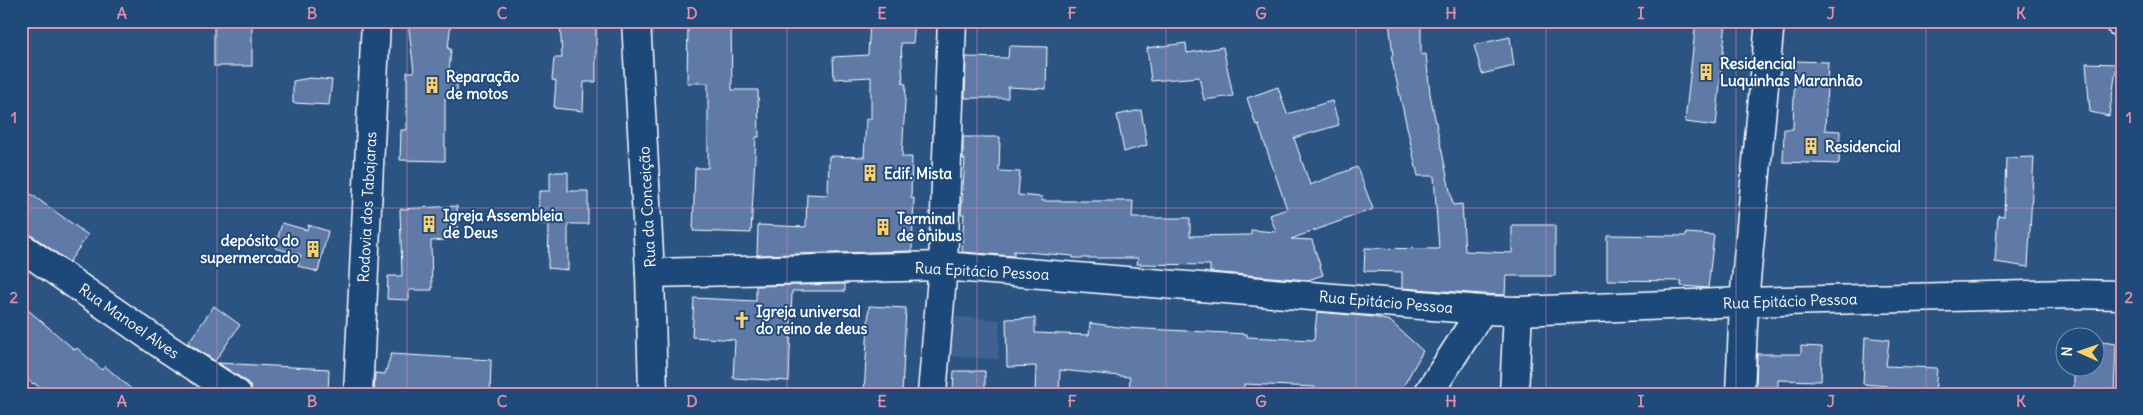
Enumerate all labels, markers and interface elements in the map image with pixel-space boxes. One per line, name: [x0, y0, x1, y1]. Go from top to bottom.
text: A: [117, 3, 127, 23]
text: B: [307, 3, 318, 23]
text: C: [497, 3, 508, 23]
text: D: [686, 3, 698, 23]
text: E: [877, 3, 887, 23]
text: F: [1067, 3, 1077, 23]
text: G: [1255, 3, 1267, 23]
text: H: [1445, 3, 1457, 23]
text: I: [1638, 3, 1645, 23]
text: J: [1827, 3, 1836, 23]
text: K: [2016, 3, 2026, 23]
place label: Residencial Luquinhas Maranhão: [1720, 54, 1863, 91]
building icon: Residencial Luquinhas Maranhão: [1696, 62, 1716, 82]
place label: Reparação de motos: [446, 67, 520, 103]
building icon: Reparação de motos: [422, 75, 442, 95]
text: 1: [11, 107, 17, 127]
text: 1: [2126, 107, 2132, 127]
street label: Rodovia dos Tabajaras: [354, 131, 380, 283]
building icon: Residencial: [1801, 136, 1821, 156]
place label: Residencial: [1825, 137, 1901, 156]
street label: Rua da Conceição: [634, 146, 660, 268]
building icon: Edif. Mista: [860, 163, 880, 183]
place label: Edif. Mista: [884, 164, 952, 183]
place label: Igreja Assembleia de Deus: [443, 206, 563, 242]
place label: Terminal de ônibus: [897, 209, 962, 245]
building icon: Igreja Assembleia de Deus: [419, 214, 439, 234]
building icon: Terminal de ônibus: [873, 217, 893, 237]
place label: depósito do supermercado: [200, 231, 300, 268]
building icon: depósito do supermercado: [303, 239, 323, 259]
street label: Rua Epitácio Pessoa: [914, 258, 1050, 284]
street label: Rua Manoel Alves: [75, 279, 183, 363]
text: 2: [10, 287, 19, 307]
street label: Rua Epitácio Pessoa: [1318, 287, 1454, 317]
text: 2: [2125, 287, 2134, 307]
street label: Rua Epitácio Pessoa: [1722, 289, 1858, 313]
place label: Igreja universal do reino de deus: [756, 302, 868, 338]
church icon: Igreja universal do reino de deus: [732, 310, 752, 330]
north arrow: [2056, 328, 2106, 378]
text: N: [2058, 346, 2076, 357]
text: A: [117, 391, 127, 411]
text: B: [307, 391, 318, 411]
text: C: [497, 391, 508, 411]
text: D: [686, 391, 698, 411]
text: E: [877, 391, 887, 411]
text: F: [1067, 391, 1077, 411]
text: G: [1255, 391, 1267, 411]
text: H: [1445, 391, 1457, 411]
text: I: [1638, 391, 1645, 411]
text: J: [1827, 391, 1836, 411]
text: K: [2016, 391, 2026, 411]

